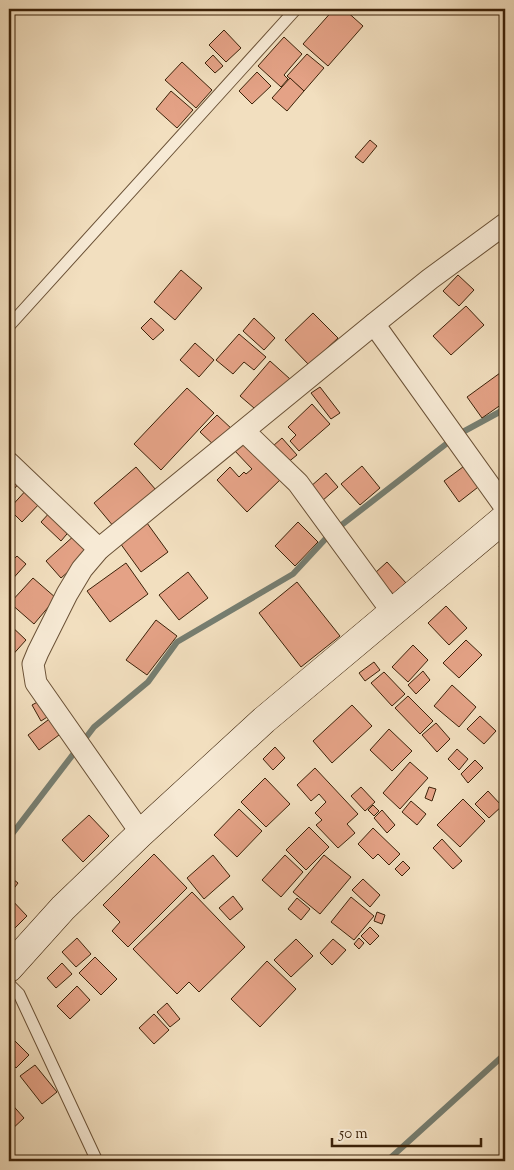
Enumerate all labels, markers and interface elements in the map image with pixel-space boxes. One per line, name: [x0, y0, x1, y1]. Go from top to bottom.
scale bar: [332, 1115, 480, 1147]
text: 50 m: [338, 1124, 368, 1145]

